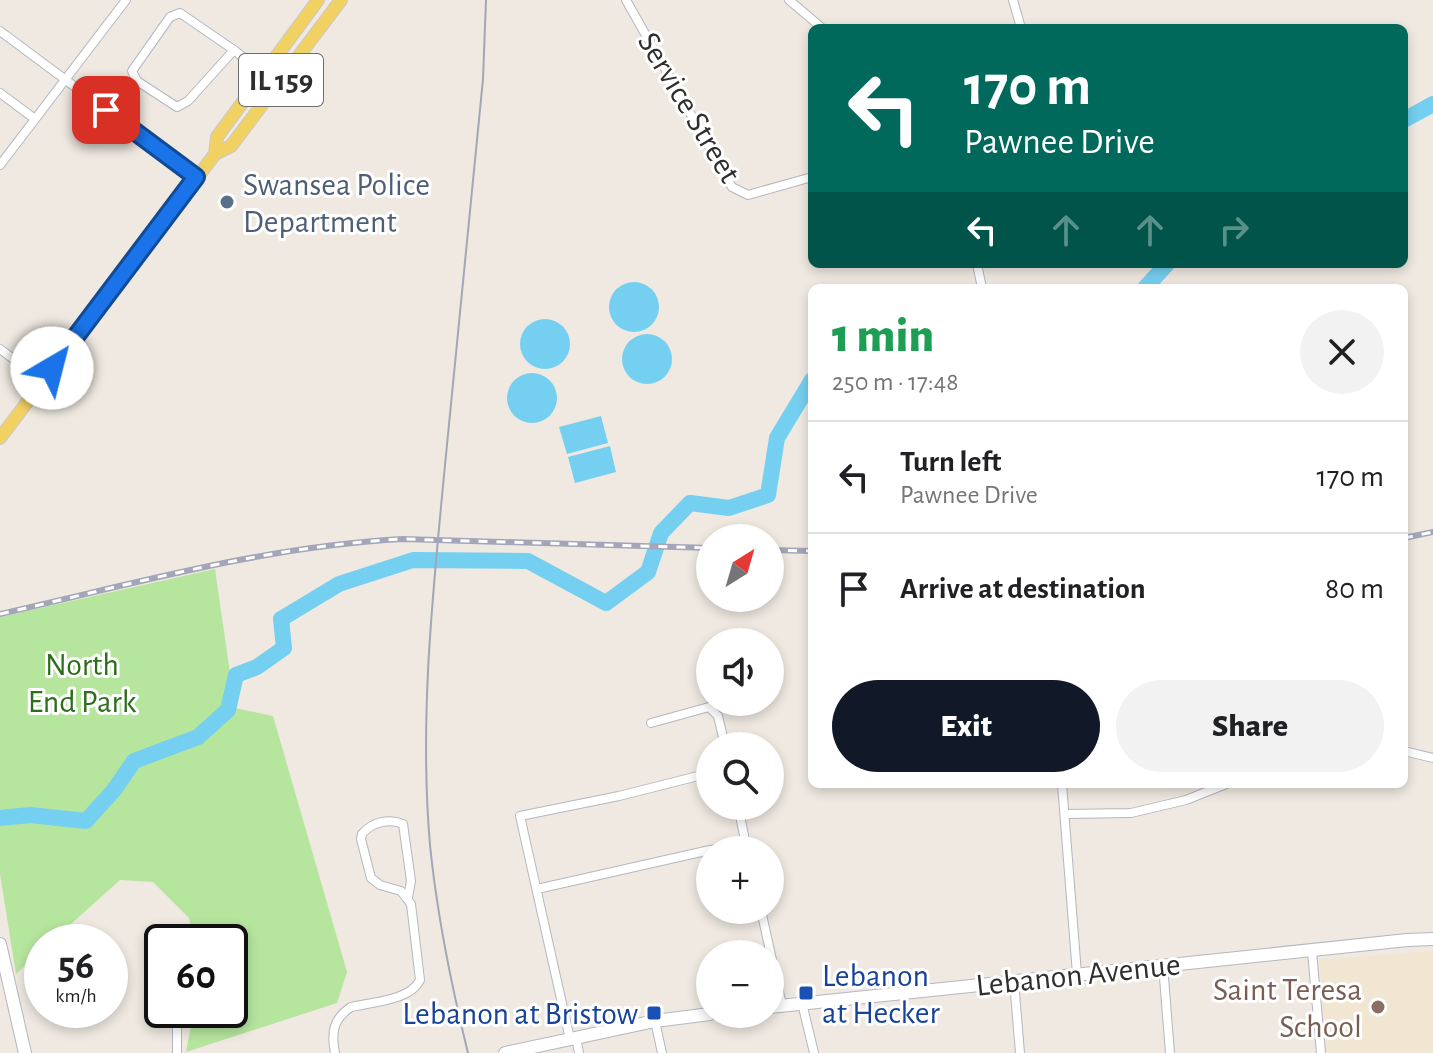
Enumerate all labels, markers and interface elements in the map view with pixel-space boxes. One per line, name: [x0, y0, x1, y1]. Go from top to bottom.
street label: Service Street: [632, 27, 746, 188]
road number: IL 159: [239, 54, 323, 106]
icon: left: [832, 56, 936, 160]
text: 170 m: [964, 59, 1091, 115]
pin: [72, 76, 140, 144]
icon: arrive: [84, 88, 128, 132]
text: Pawnee Drive: [964, 124, 1155, 160]
place label: Swansea Police Department: [243, 169, 430, 238]
marker: Swansea Police Department: [218, 193, 236, 211]
icon: left: [960, 208, 1004, 252]
icon: ahead: [1044, 208, 1088, 252]
icon: ahead: [1128, 208, 1172, 252]
icon: right: [1212, 208, 1256, 252]
button: close: [1300, 310, 1384, 394]
text: 1 min: [832, 313, 934, 361]
position arrow: [10, 326, 94, 410]
text: 250 m · 17:48: [832, 369, 959, 395]
text: Turn left: [900, 447, 1001, 477]
icon: left: [832, 455, 876, 499]
text: 170 m: [1316, 462, 1384, 492]
text: Pawnee Drive: [900, 482, 1038, 508]
north arrow: [696, 524, 784, 612]
map controls: [696, 524, 784, 1028]
icon: arrive: [832, 567, 876, 611]
text: Arrive at destination: [900, 574, 1146, 604]
text: 80 m: [1325, 574, 1384, 604]
button: sound: [696, 628, 784, 716]
park label: North End Park: [28, 649, 137, 718]
button: Exit: [832, 680, 1100, 772]
button: Share: [1116, 680, 1384, 772]
button: search: [696, 732, 784, 820]
button: +: [696, 836, 784, 924]
speed limit sign: 60: [144, 924, 248, 1028]
button: −: [696, 940, 784, 1028]
text: 56: [58, 946, 94, 986]
street label: Lebanon Avenue: [974, 948, 1182, 1002]
place label: Lebanon at Hecker: [822, 960, 940, 1029]
place label: Saint Teresa School: [1213, 974, 1362, 1043]
marker: Lebanon at Hecker: [797, 984, 815, 1002]
text: km/h: [55, 986, 97, 1006]
place label: Lebanon at Bristow: [402, 998, 638, 1030]
marker: Saint Teresa School: [1369, 998, 1387, 1016]
marker: Lebanon at Bristow: [645, 1004, 663, 1022]

